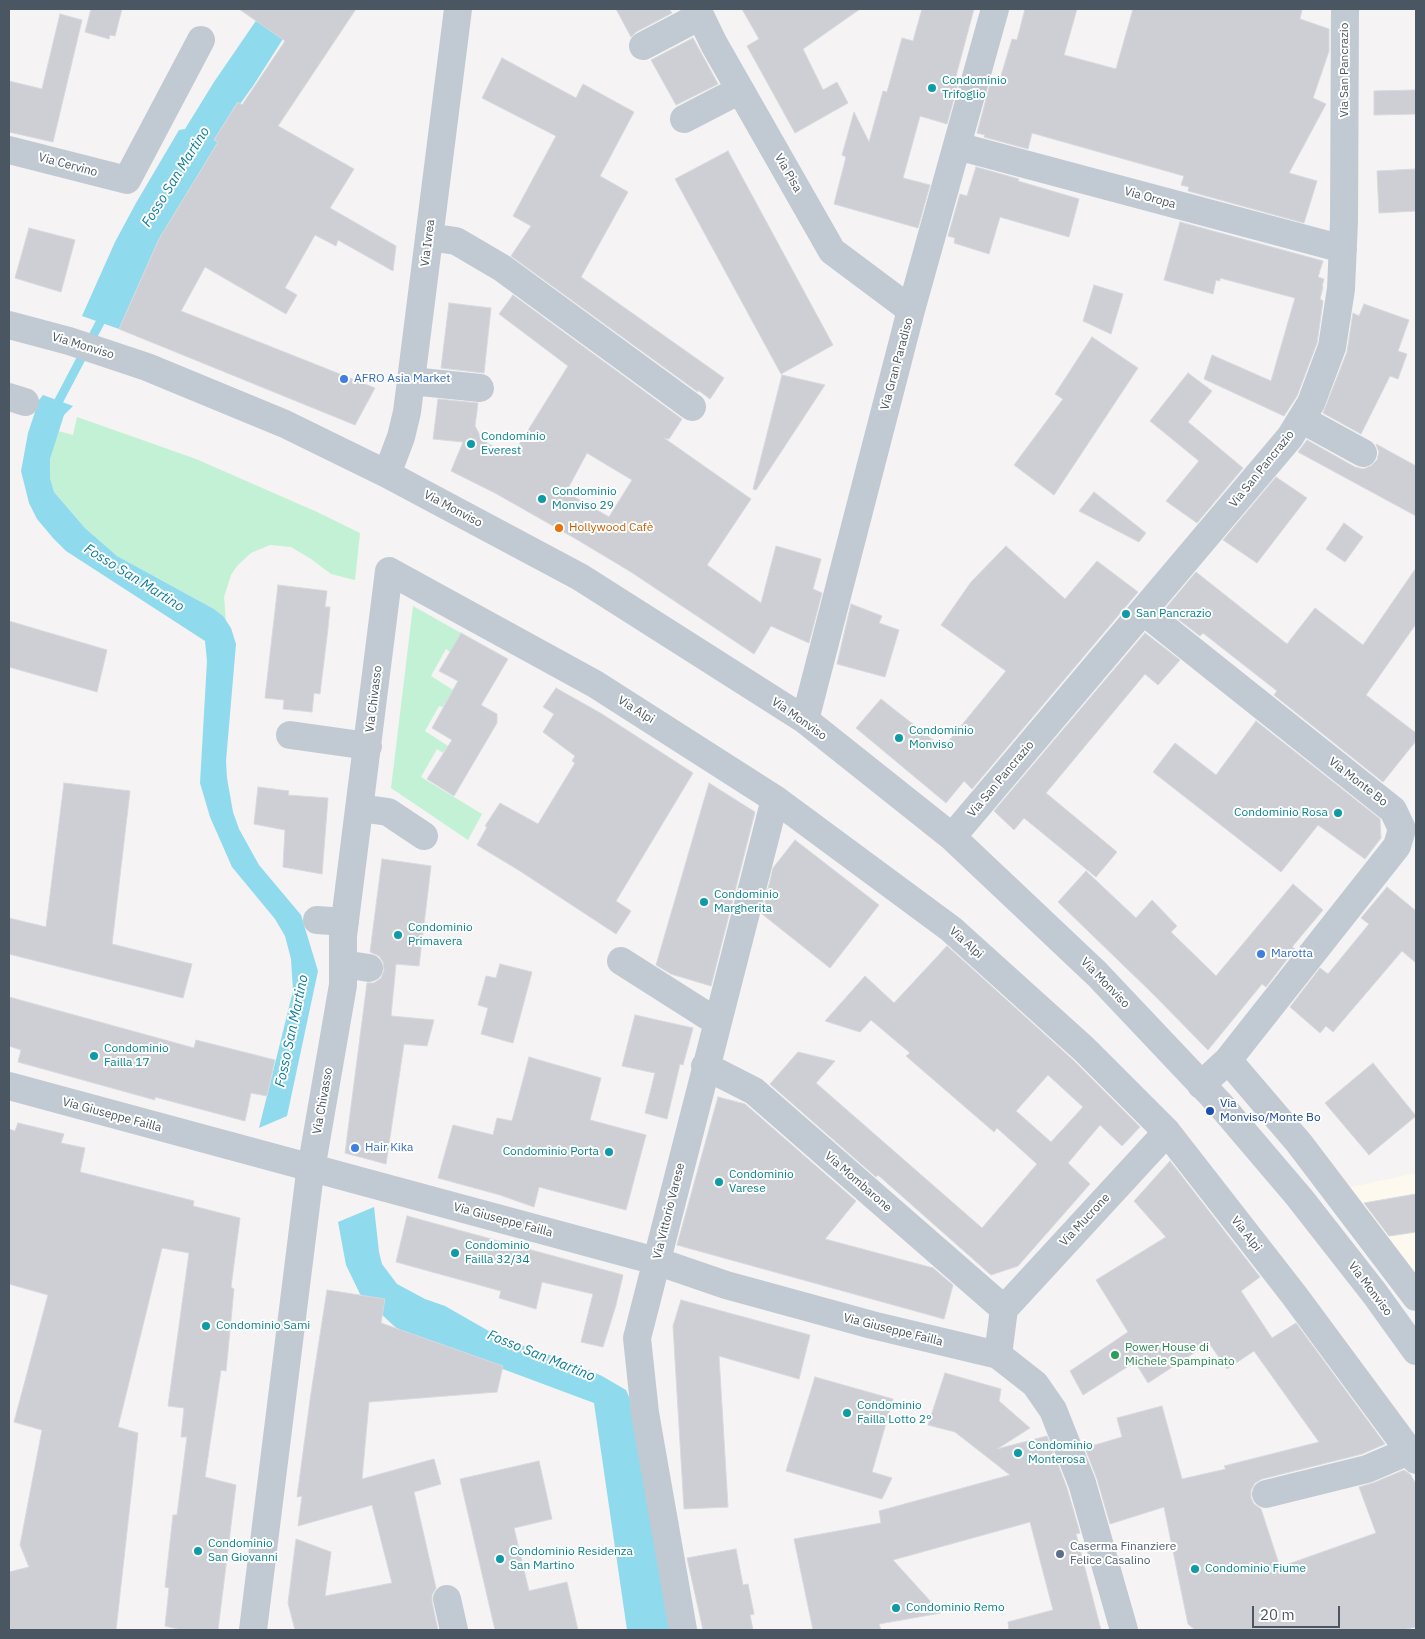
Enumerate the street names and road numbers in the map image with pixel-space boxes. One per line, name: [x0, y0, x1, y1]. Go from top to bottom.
street label: Via San Pancrazio: [1338, 22, 1352, 118]
street label: Via Cervino: [37, 150, 99, 180]
street label: Via Pisa: [771, 151, 805, 195]
street label: Via Oropa: [1123, 184, 1177, 212]
street label: Via Ivrea: [418, 219, 438, 267]
street label: Via Gran Paradiso: [878, 316, 916, 412]
street label: Via Monviso: [50, 330, 116, 362]
street label: Via San Pancrazio: [1226, 428, 1298, 510]
street label: Via Monviso: [421, 488, 485, 530]
street label: Via Chivasso: [363, 665, 385, 733]
street label: Via Alpi: [615, 693, 657, 727]
street label: Via Monviso: [769, 695, 829, 743]
street label: Via San Pancrazio: [965, 738, 1037, 820]
street label: Via Monte Bo: [1326, 754, 1390, 810]
street label: Via Alpi: [946, 924, 986, 962]
street label: Via Monviso: [1078, 955, 1132, 1011]
street label: Via Chivasso: [310, 1067, 336, 1135]
street label: Via Giuseppe Failla: [61, 1095, 163, 1135]
street label: Via Mombarone: [821, 1149, 895, 1215]
street label: Via Vittorio Varese: [650, 1161, 688, 1261]
street label: Via Mucrone: [1057, 1191, 1113, 1249]
street label: Via Giuseppe Failla: [452, 1200, 554, 1240]
street label: Via Alpi: [1228, 1214, 1264, 1254]
street label: Via Monviso: [1345, 1259, 1395, 1319]
street label: Via Giuseppe Failla: [842, 1311, 944, 1349]

